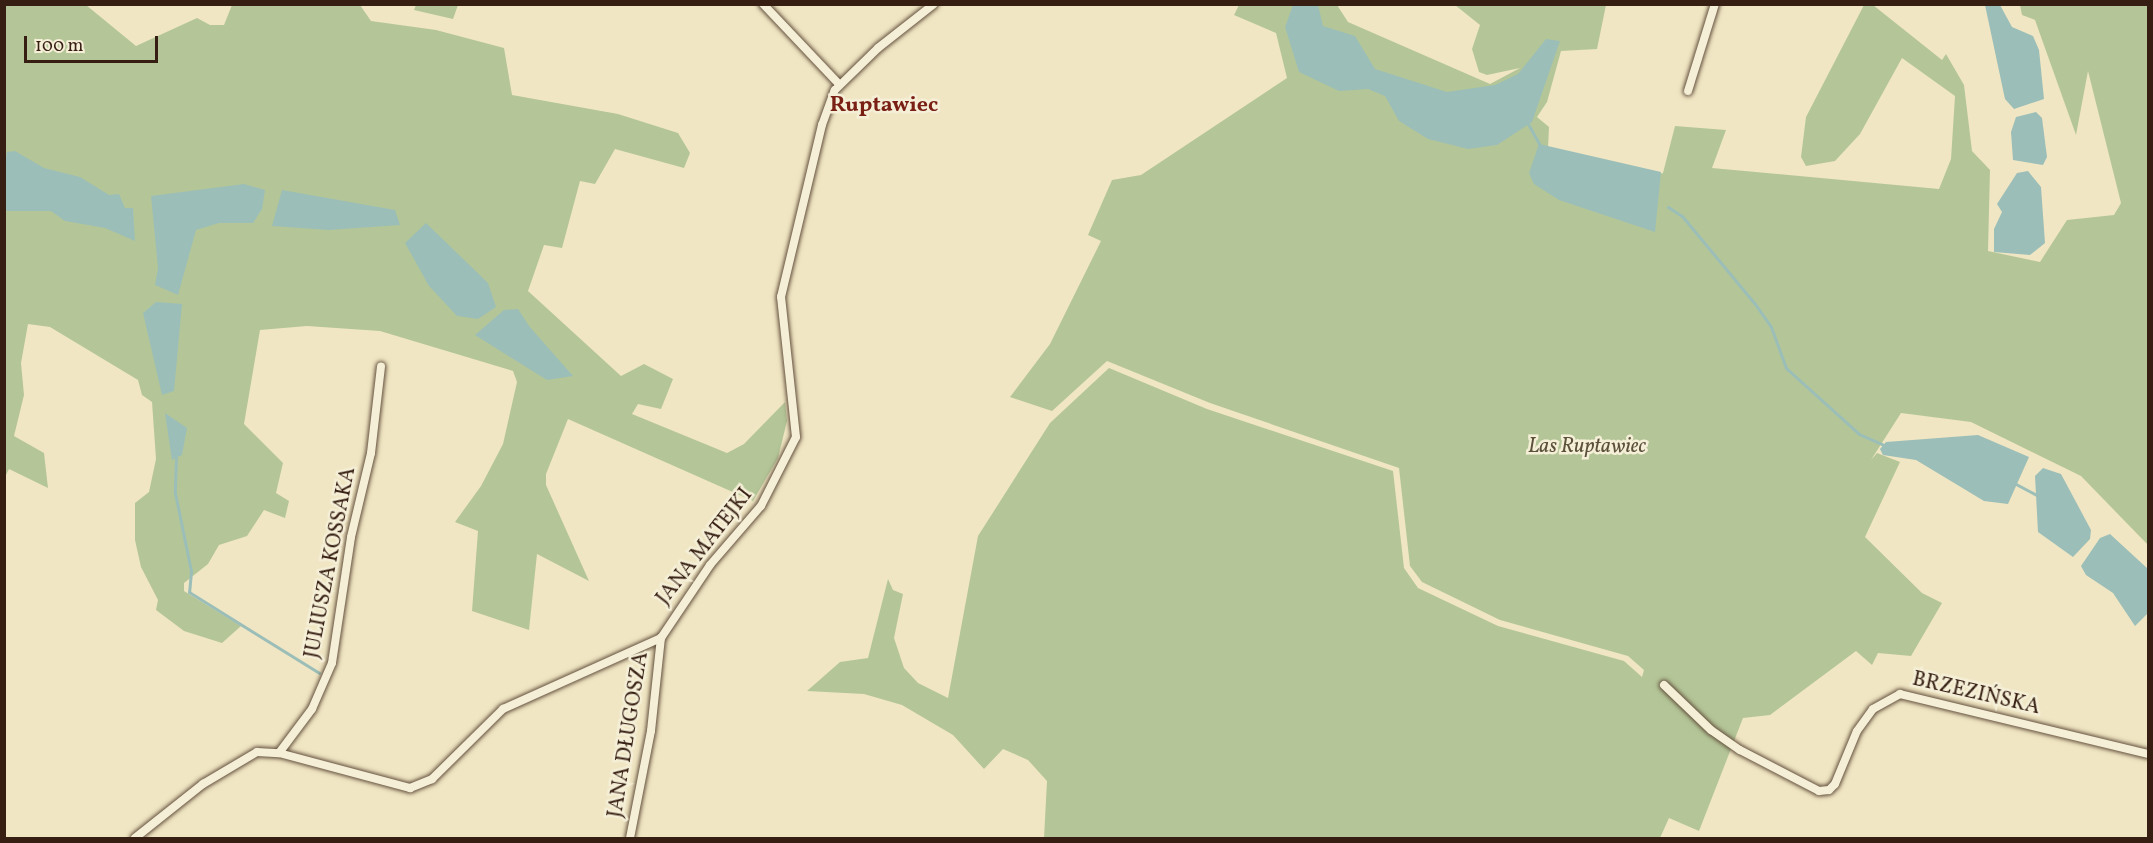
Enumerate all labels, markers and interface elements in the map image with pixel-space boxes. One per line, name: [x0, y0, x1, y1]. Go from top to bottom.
scale bar: [27, 24, 160, 62]
text: 100 m: [35, 34, 84, 59]
district label: Ruptawiec: [830, 93, 938, 119]
park label: Las Ruptawiec: [1528, 434, 1646, 460]
street label: JULIUSZA KOSSAKA: [300, 465, 362, 661]
street label: JANA MATEJKI: [651, 483, 759, 611]
street label: JANA DŁUGOSZA: [603, 650, 655, 820]
street label: BRZEZIŃSKA: [1910, 667, 2042, 721]

